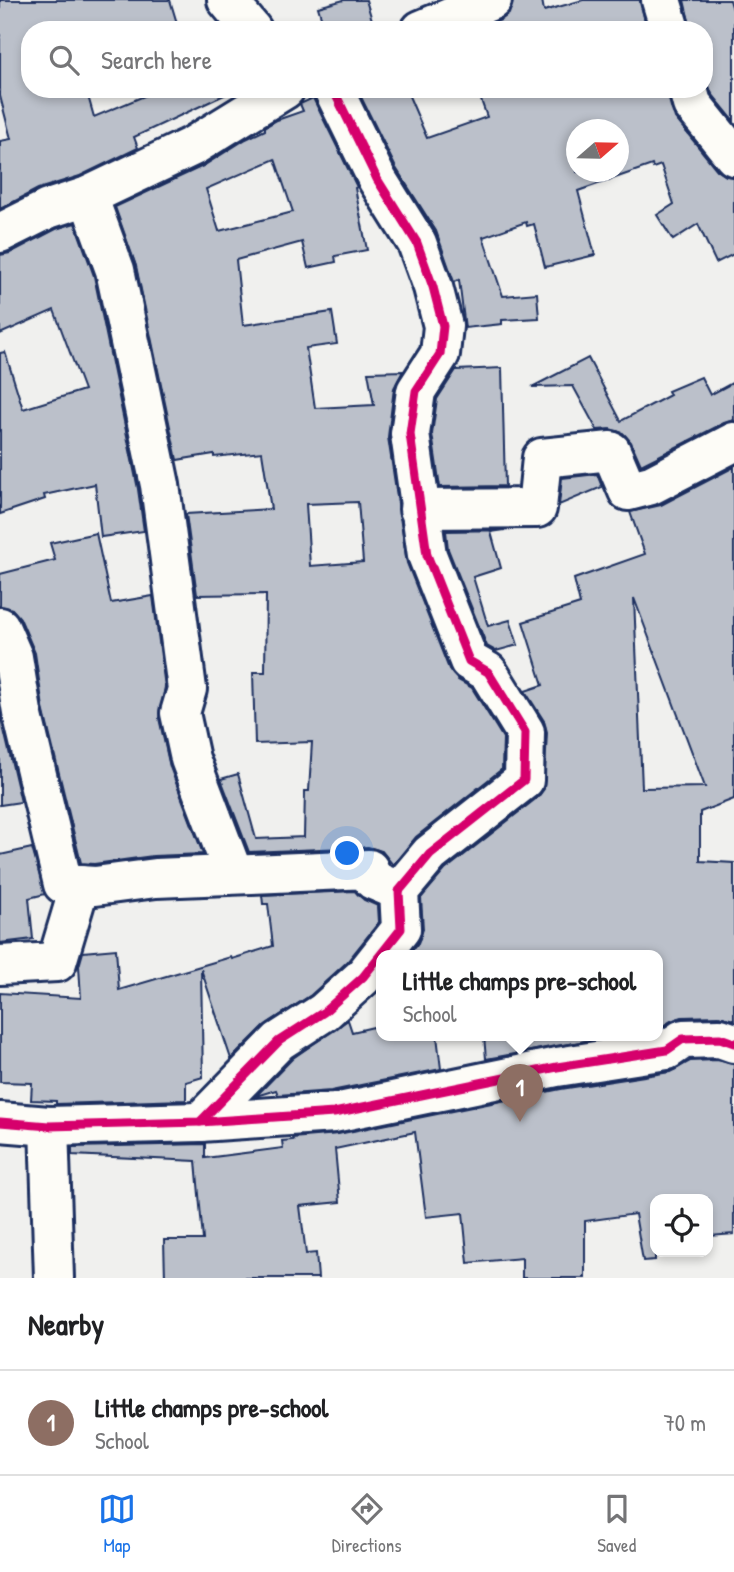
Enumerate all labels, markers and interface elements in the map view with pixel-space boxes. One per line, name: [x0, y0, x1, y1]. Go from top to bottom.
search box: [21, 21, 713, 98]
icon: search: [45, 41, 83, 79]
text: Search here: [101, 42, 212, 77]
north arrow: [566, 119, 629, 182]
your location: [330, 836, 364, 870]
popup: [376, 950, 663, 1041]
text: Little champs pre-school: [403, 963, 636, 998]
text: School: [403, 998, 457, 1029]
pin: 1: [497, 1064, 543, 1122]
map controls: [650, 1194, 713, 1257]
button: locate: [650, 1194, 713, 1257]
text: Nearby: [28, 1304, 104, 1344]
text: Little champs pre-school: [95, 1390, 329, 1425]
text: 1: [47, 1407, 55, 1438]
text: 70 m: [663, 1407, 706, 1438]
text: School: [95, 1425, 149, 1456]
tab: Map: [98, 1490, 136, 1558]
tab: Directions: [332, 1490, 402, 1558]
tab: Saved: [597, 1490, 636, 1558]

